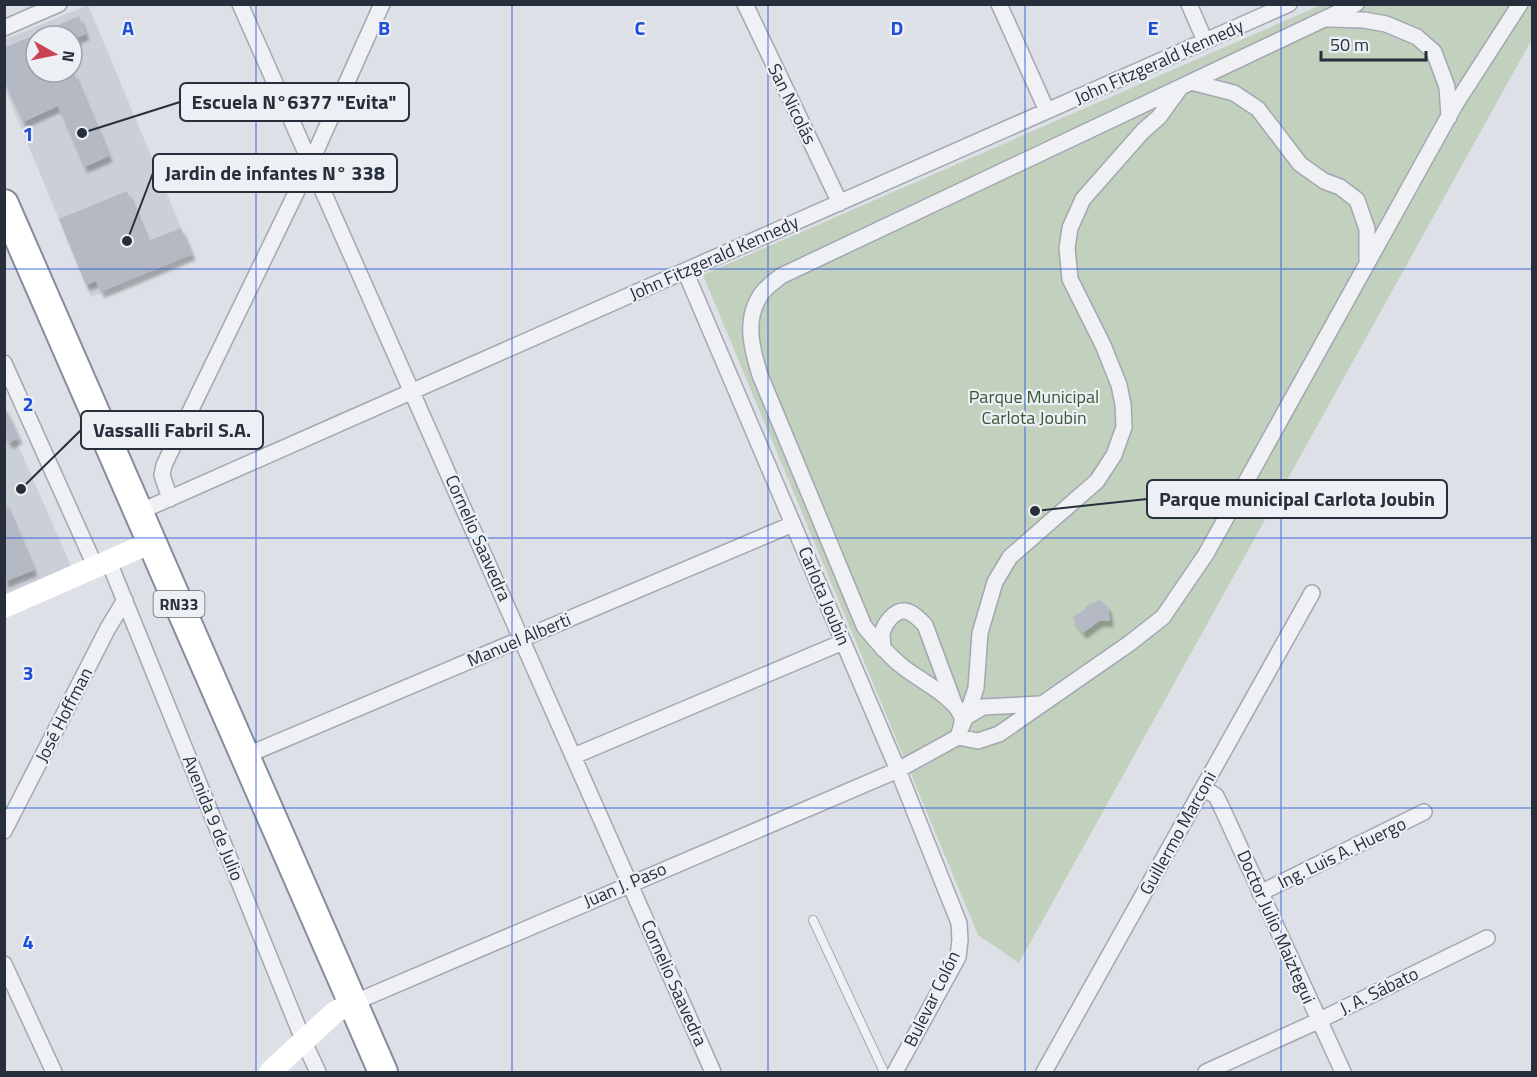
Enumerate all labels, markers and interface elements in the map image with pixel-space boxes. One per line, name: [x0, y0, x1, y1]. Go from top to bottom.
text: A: [122, 12, 134, 43]
text: B: [378, 12, 390, 43]
text: C: [635, 12, 646, 43]
text: D: [891, 12, 903, 43]
street label: John Fitzgerald Kennedy: [1070, 12, 1248, 111]
text: E: [1147, 12, 1159, 43]
north arrow: [24, 24, 84, 84]
scale bar: [1321, 24, 1426, 62]
text: 50 m: [1330, 31, 1369, 58]
text: N: [56, 49, 82, 64]
street label: San Nicolás: [761, 59, 824, 149]
callout: Escuela N°6377 "Evita": [180, 83, 409, 121]
text: Escuela N°6377 "Evita": [192, 86, 396, 117]
text: 1: [22, 118, 34, 149]
callout: Jardin de infantes N° 338: [153, 154, 397, 192]
text: Jardin de infantes N° 338: [165, 157, 385, 188]
street label: John Fitzgerald Kennedy: [625, 208, 803, 307]
park label: Parque Municipal Carlota Joubin: [969, 383, 1099, 431]
text: 2: [22, 388, 34, 419]
callout: Vassalli Fabril S.A.: [81, 411, 263, 449]
text: Vassalli Fabril S.A.: [93, 414, 251, 445]
street label: Cornelio Saavedra: [439, 470, 518, 605]
callout: Parque municipal Carlota Joubin: [1147, 480, 1447, 518]
text: Parque municipal Carlota Joubin: [1159, 483, 1435, 514]
street label: Carlota Joubin: [791, 542, 857, 649]
road number: RN33: [154, 591, 204, 617]
street label: Manuel Alberti: [463, 606, 575, 674]
text: 3: [22, 657, 34, 688]
street label: José Hoffman: [28, 663, 99, 767]
street label: Avenida 9 de Julio: [176, 751, 251, 885]
street label: Guillermo Marconi: [1132, 766, 1223, 900]
street label: Ing. Luis A. Huergo: [1273, 810, 1411, 895]
street label: Doctor Julio Maiztegui: [1230, 846, 1322, 1008]
street label: Juan J. Paso: [579, 855, 671, 914]
street label: Cornelio Saavedra: [635, 915, 714, 1050]
text: 4: [22, 926, 34, 957]
street label: Bulevar Colón: [897, 946, 966, 1051]
street label: J. A. Sábato: [1335, 960, 1423, 1021]

